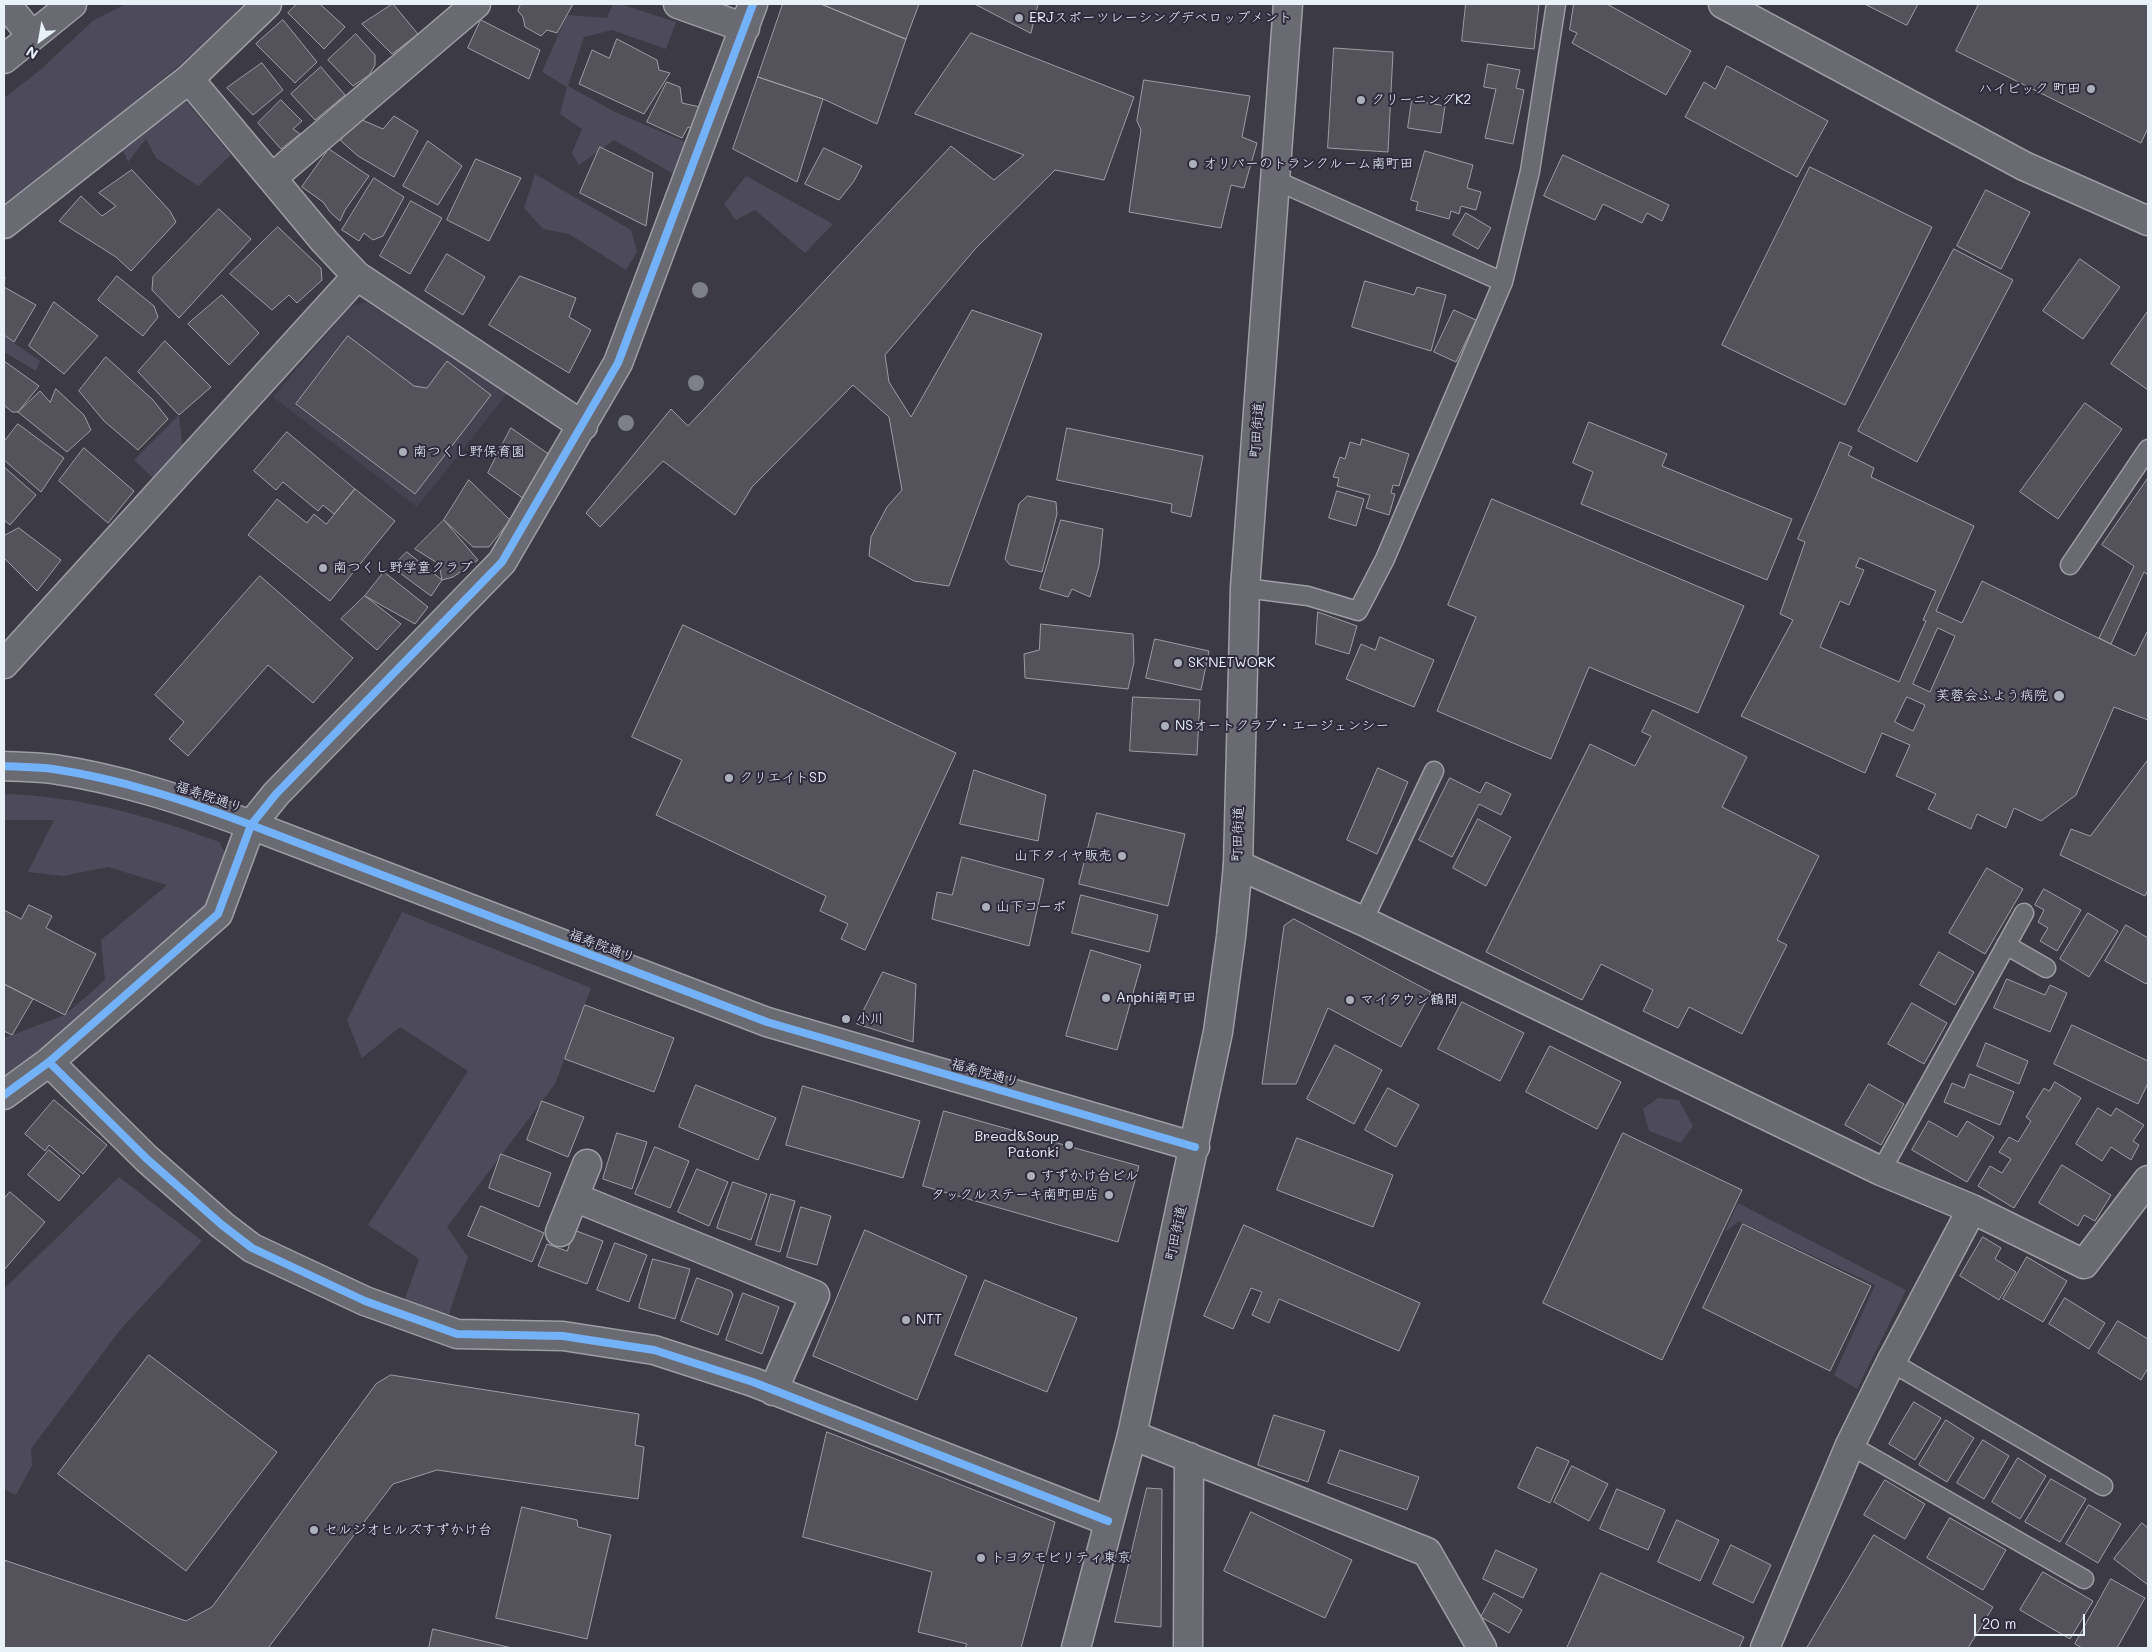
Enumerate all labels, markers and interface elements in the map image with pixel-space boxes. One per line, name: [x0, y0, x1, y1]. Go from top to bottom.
place label: ERJスポーツレーシングデベロップメント: [1029, 10, 1292, 26]
marker: ERJスポーツレーシングデベロップメント: [1013, 12, 1025, 24]
north arrow: [15, 15, 65, 65]
text: N: [22, 42, 41, 64]
place label: ハイビック 町田: [1979, 81, 2081, 97]
marker: ハイビック 町田: [2085, 83, 2097, 95]
place label: クリーニングK2: [1371, 92, 1471, 108]
marker: クリーニングK2: [1355, 94, 1367, 106]
place label: オリバーのトランクルーム南町田: [1203, 156, 1414, 172]
marker: オリバーのトランクルーム南町田: [1187, 158, 1199, 170]
street label: 町田街道: [1247, 401, 1267, 459]
place label: 南つくし野保育園: [413, 444, 525, 460]
marker: 南つくし野保育園: [397, 446, 409, 458]
place label: 南つくし野学童クラブ: [333, 560, 473, 576]
marker: 南つくし野学童クラブ: [317, 562, 329, 574]
place label: SK’NETWORK: [1188, 655, 1275, 671]
marker: SK’NETWORK: [1172, 657, 1184, 669]
place label: 芙蓉会ふよう病院: [1936, 688, 2048, 704]
marker: 芙蓉会ふよう病院: [2052, 689, 2066, 703]
place label: NSオートクラブ・エージェンシー: [1175, 718, 1389, 734]
marker: NSオートクラブ・エージェンシー: [1159, 720, 1171, 732]
place label: クリエイトSD: [739, 770, 826, 786]
marker: クリエイトSD: [723, 772, 735, 784]
street label: 福寿院通り: [173, 778, 245, 816]
street label: 町田街道: [1229, 806, 1247, 862]
place label: 山下タイヤ販売: [1014, 848, 1112, 864]
marker: 山下タイヤ販売: [1116, 850, 1128, 862]
place label: 山下コーポ: [996, 899, 1066, 915]
marker: 山下コーポ: [980, 901, 992, 913]
street label: 福寿院通り: [566, 926, 638, 966]
place label: Anphi南町田: [1116, 990, 1196, 1006]
marker: Anphi南町田: [1100, 992, 1112, 1004]
place label: マイタウン鶴間: [1360, 992, 1458, 1008]
marker: マイタウン鶴間: [1344, 994, 1356, 1006]
place label: 小川: [856, 1011, 884, 1027]
marker: 小川: [840, 1013, 852, 1025]
street label: 福寿院通り: [949, 1055, 1021, 1091]
place label: Bread&Soup Patonki: [974, 1129, 1059, 1162]
marker: Bread&Soup Patonki: [1063, 1139, 1075, 1151]
place label: すずかけ台ビル: [1041, 1168, 1139, 1184]
marker: すずかけ台ビル: [1025, 1170, 1037, 1182]
place label: タックルステーキ南町田店: [931, 1187, 1099, 1203]
marker: タックルステーキ南町田店: [1103, 1189, 1115, 1201]
street label: 町田街道: [1162, 1204, 1190, 1262]
place label: NTT: [916, 1312, 942, 1328]
marker: NTT: [900, 1314, 912, 1326]
place label: セルジオヒルズすずかけ台: [324, 1522, 492, 1538]
marker: セルジオヒルズすずかけ台: [308, 1524, 320, 1536]
place label: トヨタモビリティ東京: [991, 1550, 1131, 1566]
marker: トヨタモビリティ東京: [975, 1552, 987, 1564]
scale bar: [1977, 1604, 2088, 1636]
text: 20 m: [1982, 1613, 2016, 1633]

